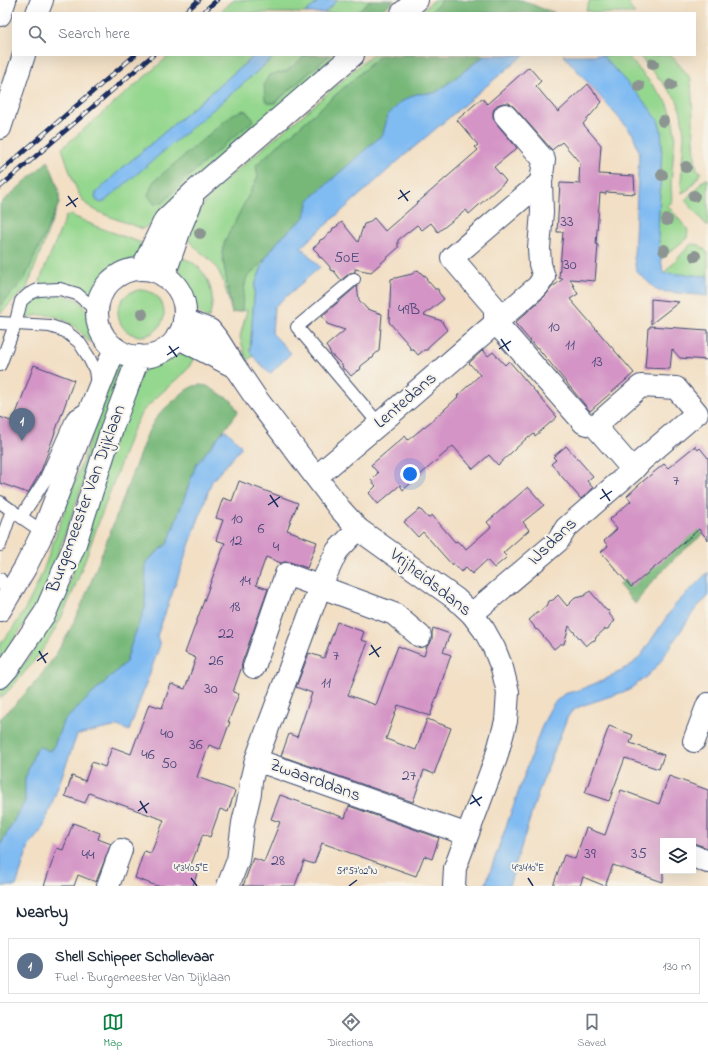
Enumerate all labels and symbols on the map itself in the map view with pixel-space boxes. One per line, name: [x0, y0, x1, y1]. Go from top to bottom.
house number: 33: [560, 210, 574, 234]
house number: 50E: [334, 246, 360, 270]
house number: 30: [563, 253, 577, 277]
house number: 49B: [398, 298, 420, 322]
house number: 10: [548, 315, 560, 339]
house number: 11: [565, 333, 575, 357]
house number: 13: [591, 350, 603, 374]
street label: Lentedans: [369, 366, 443, 436]
street label: Burgemeester Van Dijklaan: [41, 401, 134, 598]
pin: 1: [9, 408, 35, 441]
your location: [400, 464, 420, 484]
house number: 7: [673, 469, 680, 493]
house number: 10: [231, 507, 243, 531]
street label: IJsdans: [522, 512, 584, 572]
house number: 6: [257, 517, 265, 541]
house number: 12: [229, 529, 243, 553]
house number: 4: [273, 535, 280, 559]
street label: Vrijheidsdans: [383, 542, 477, 623]
house number: 14: [239, 569, 251, 593]
house number: 18: [229, 595, 241, 619]
house number: 22: [218, 622, 234, 646]
house number: 7: [333, 644, 340, 668]
house number: 26: [209, 649, 224, 673]
house number: 11: [321, 671, 331, 695]
house number: 30: [204, 677, 218, 701]
house number: 40: [160, 722, 174, 746]
house number: 36: [189, 733, 203, 757]
house number: 46: [141, 743, 155, 767]
house number: 50: [161, 752, 177, 776]
street label: Zwaarddans: [266, 753, 364, 809]
house number: 27: [402, 764, 417, 788]
house number: 39: [584, 842, 596, 866]
house number: 35: [631, 842, 647, 866]
house number: 44: [81, 843, 95, 867]
house number: 28: [271, 849, 285, 873]
text: 4°34'05"E: [174, 861, 208, 876]
text: 4°34'10"E: [512, 861, 544, 876]
text: 51°57'02"N: [337, 864, 378, 879]

